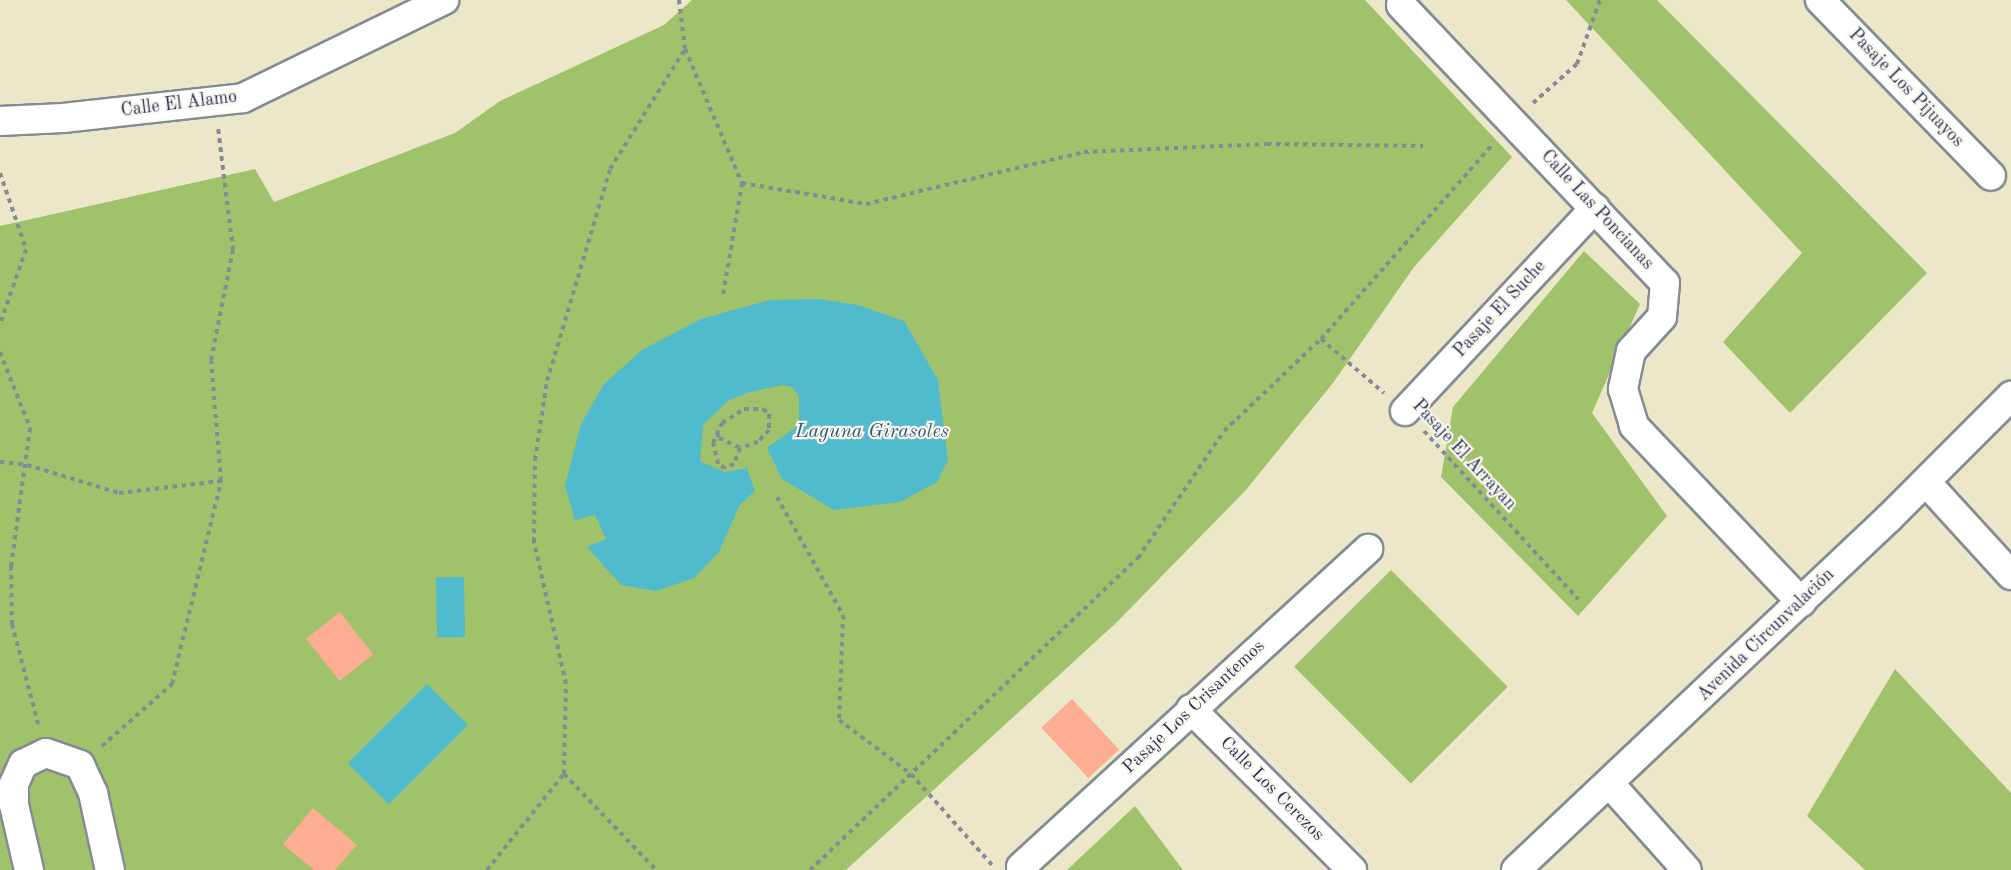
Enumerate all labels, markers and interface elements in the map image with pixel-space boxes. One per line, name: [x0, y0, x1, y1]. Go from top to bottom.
street label: Pasaje Los Pijuayos: [1844, 24, 1968, 152]
street label: Calle El Alamo: [120, 86, 238, 122]
street label: Calle Las Poncianas: [1536, 146, 1658, 274]
street label: Pasaje El Suche: [1449, 256, 1551, 362]
street label: Pasaje El Arrayan: [1407, 395, 1521, 515]
water label: Laguna Girasoles: [795, 420, 949, 444]
street label: Avenida Circunvalación: [1693, 564, 1839, 706]
street label: Pasaje Los Crisantemos: [1119, 636, 1269, 778]
street label: Calle Los Cerezos: [1215, 732, 1329, 846]

